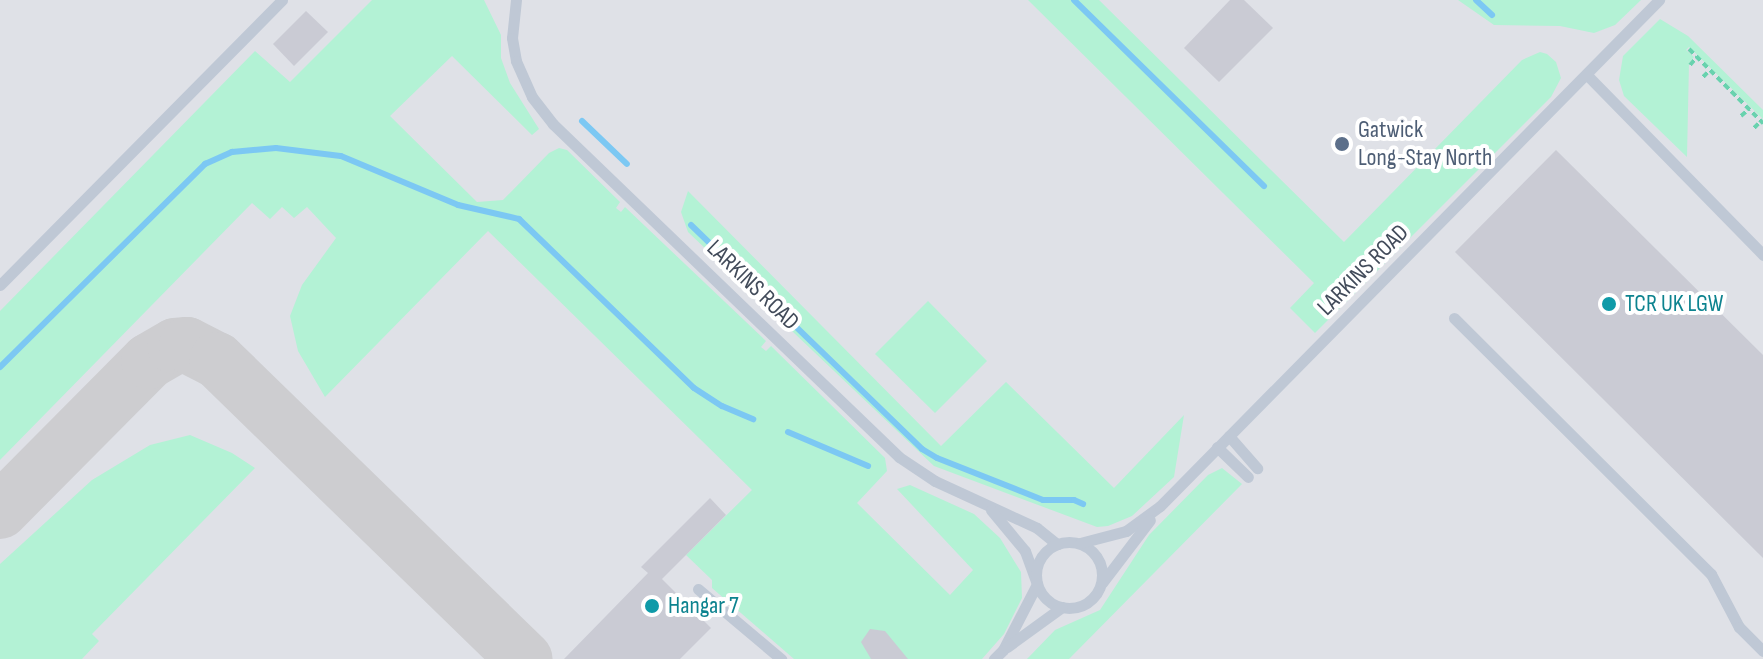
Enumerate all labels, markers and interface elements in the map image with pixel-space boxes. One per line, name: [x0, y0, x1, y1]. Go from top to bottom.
place label: Gatwick Long-Stay North: [1358, 116, 1492, 172]
marker: Gatwick Long-Stay North: [1333, 135, 1351, 153]
street label: LARKINS ROAD: [1311, 218, 1415, 322]
street label: LARKINS ROAD: [701, 234, 805, 336]
place label: TCR UK LGW: [1625, 290, 1723, 318]
marker: TCR UK LGW: [1600, 295, 1618, 313]
place label: Hangar 7: [668, 592, 739, 620]
marker: Hangar 7: [643, 597, 661, 615]

